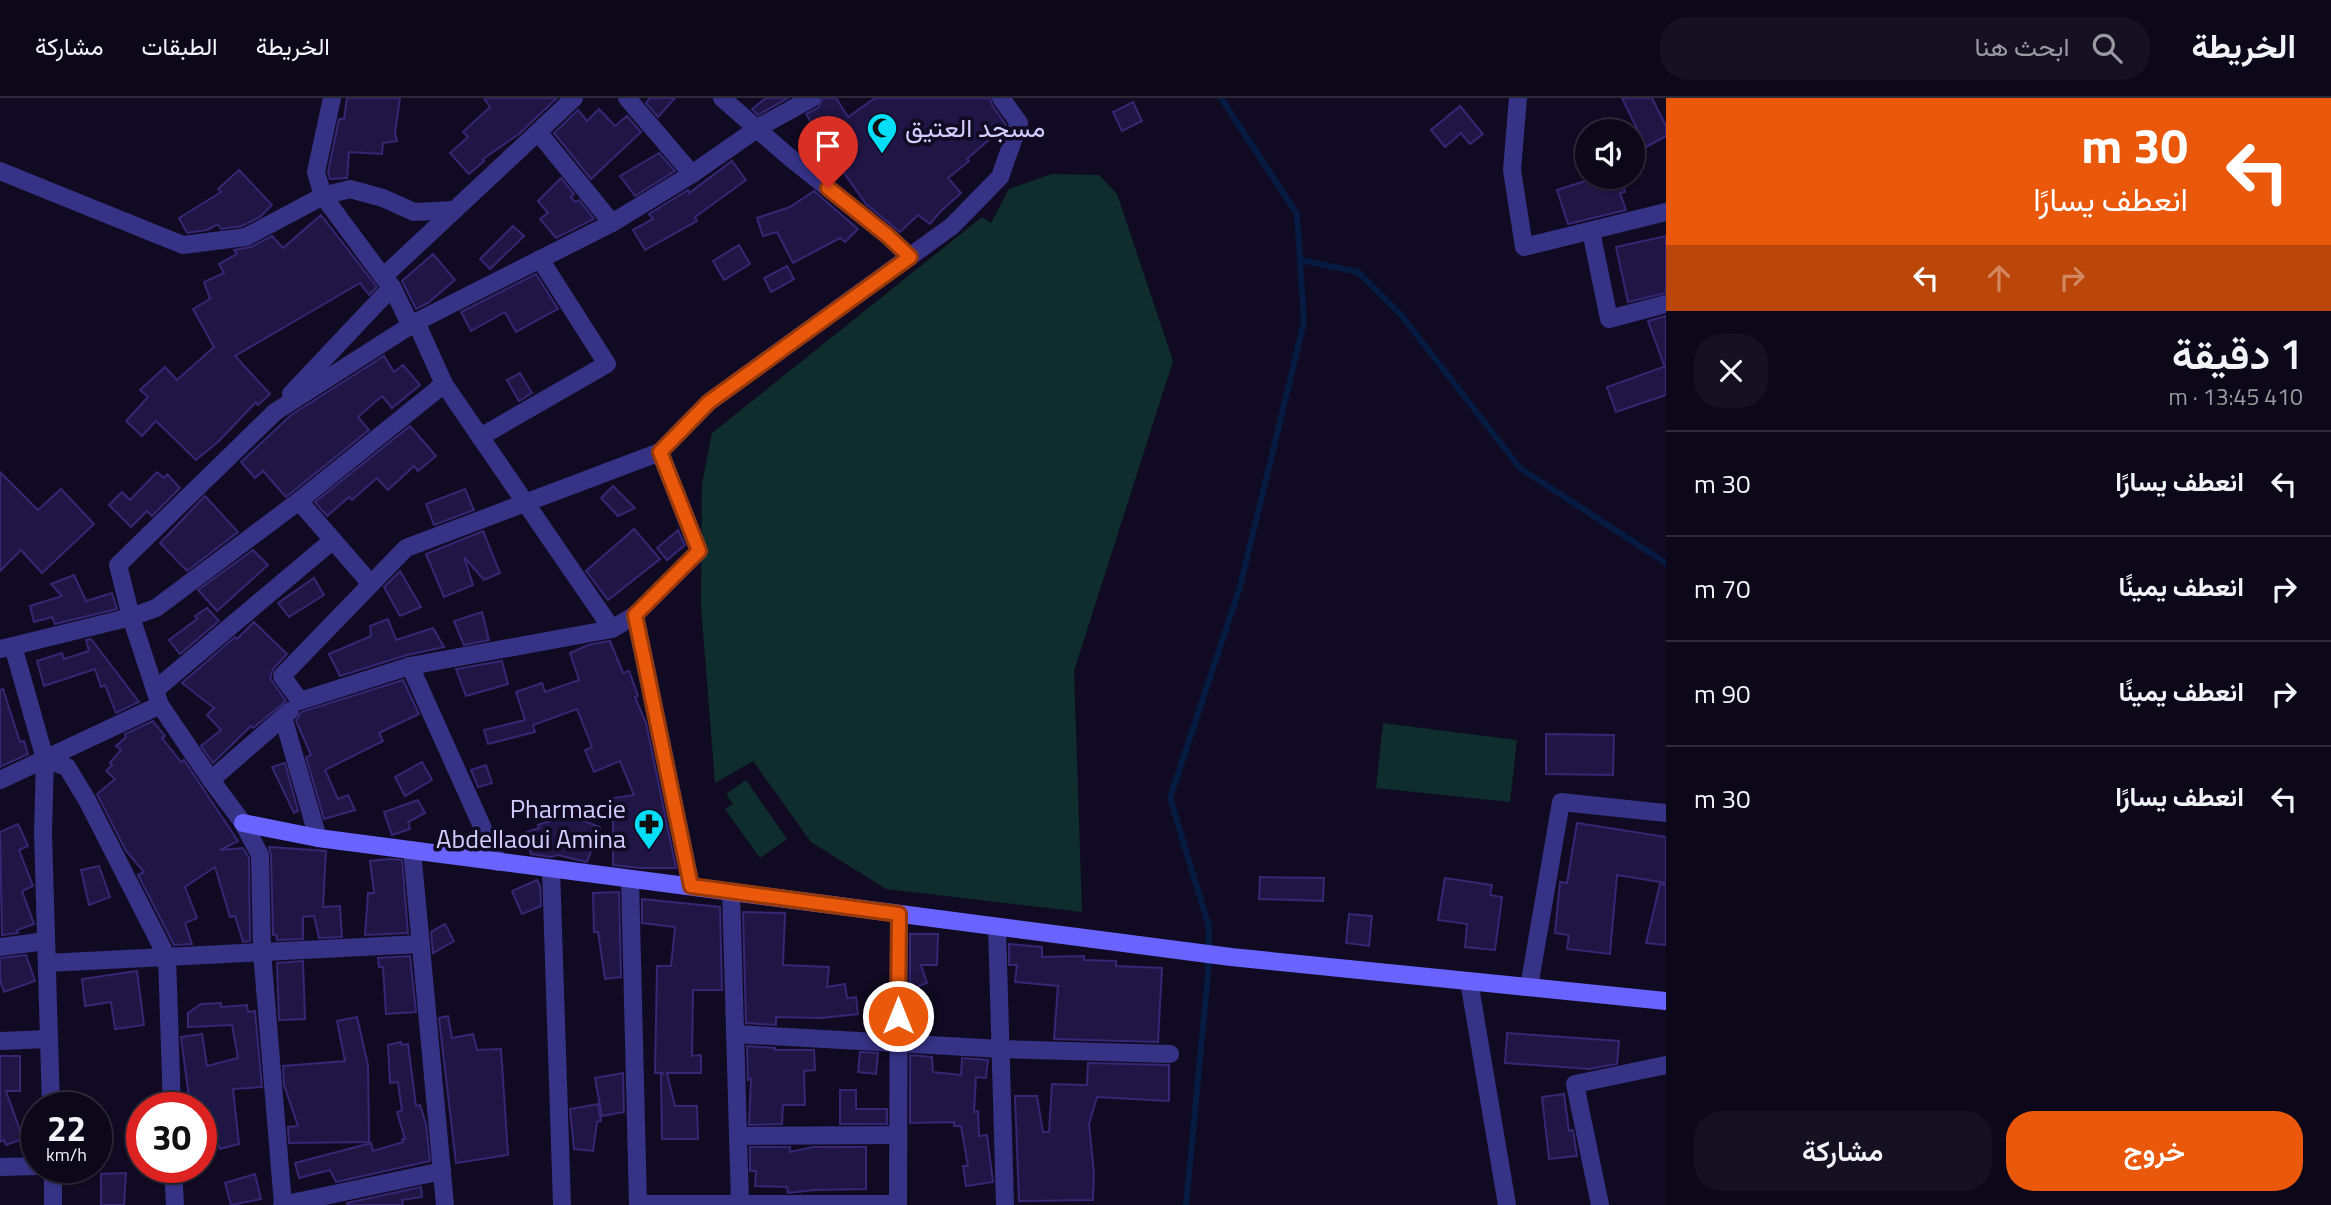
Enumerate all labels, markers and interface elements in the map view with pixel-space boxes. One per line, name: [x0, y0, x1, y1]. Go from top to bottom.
search box: [1660, 17, 2150, 80]
text: الخريطة: [2192, 21, 2296, 71]
text: ابحث هنا: [1975, 27, 2070, 66]
text: مشاركة: [35, 28, 103, 64]
text: الطبقات: [141, 28, 218, 64]
text: الخريطة: [256, 28, 330, 64]
icon: search: [2088, 29, 2126, 67]
text: 30 m: [2081, 107, 2188, 182]
place label: مسجد العتيق: [905, 108, 1045, 147]
mosque icon: مسجد العتيق: [865, 111, 899, 155]
pin: [798, 116, 858, 188]
map controls: [1575, 119, 1645, 189]
button: sound: [1575, 119, 1645, 189]
icon: left: [2212, 126, 2303, 217]
icon: arrive: [809, 127, 847, 165]
text: انعطف يسارًا: [2033, 175, 2188, 223]
icon: left: [1907, 259, 1945, 297]
icon: ahead: [1980, 259, 2018, 297]
icon: right: [2053, 259, 2091, 297]
text: 1 دقيقة: [2172, 321, 2303, 385]
button: close: [1694, 334, 1768, 408]
text: 410 m · 13:45: [2168, 379, 2303, 414]
text: انعطف يسارًا: [2115, 462, 2244, 501]
text: 30 m: [1694, 464, 1751, 503]
icon: left: [2265, 465, 2303, 503]
text: انعطف يمينًا: [2118, 567, 2244, 606]
text: 70 m: [1694, 569, 1751, 608]
icon: right: [2265, 570, 2303, 608]
text: انعطف يمينًا: [2118, 672, 2244, 711]
text: 90 m: [1694, 674, 1751, 713]
icon: right: [2265, 675, 2303, 713]
text: انعطف يسارًا: [2115, 777, 2244, 816]
text: 30 m: [1694, 779, 1751, 818]
icon: left: [2265, 780, 2303, 818]
place label: Pharmacie Abdellaoui Amina: [436, 789, 626, 858]
pharmacy icon: Pharmacie Abdellaoui Amina: [632, 807, 666, 851]
position arrow: [861, 979, 935, 1053]
speed limit sign: 30: [126, 1092, 217, 1183]
text: 22: [47, 1101, 86, 1155]
button: مشاركة: [1694, 1111, 1992, 1191]
button: خروج: [2006, 1111, 2303, 1191]
text: km/h: [46, 1141, 87, 1168]

